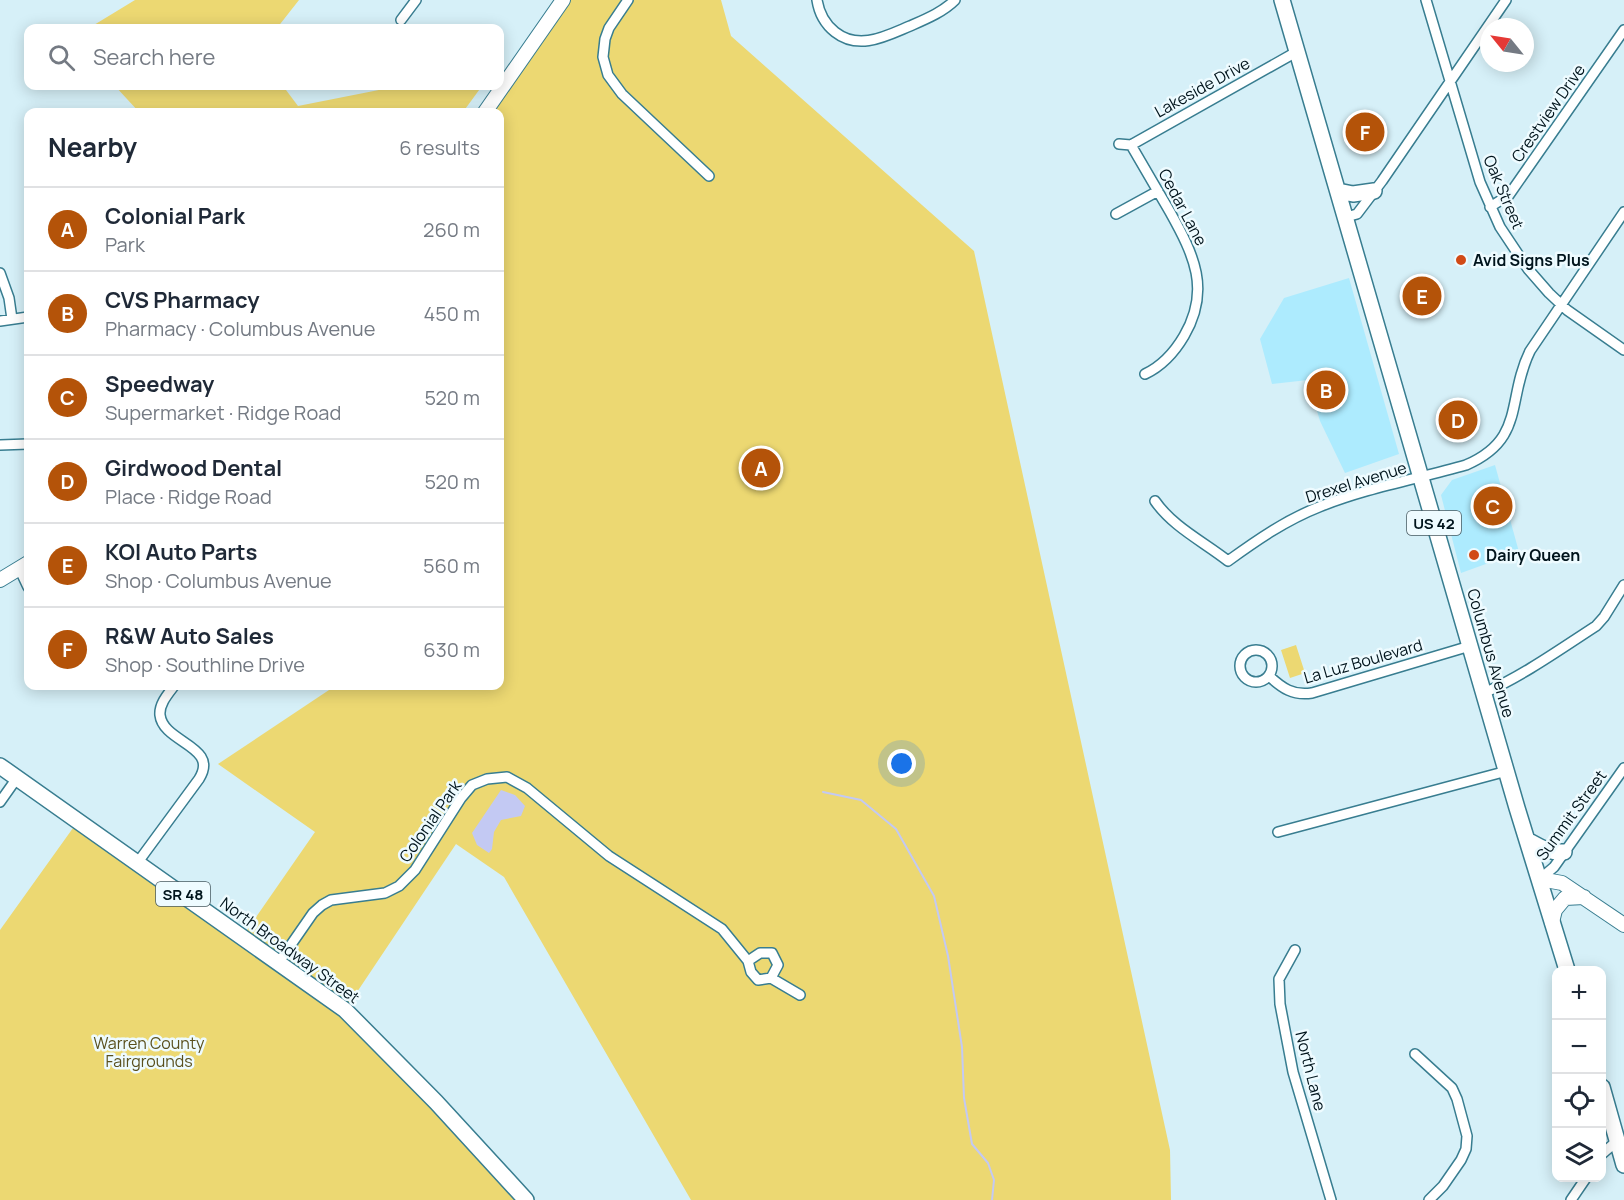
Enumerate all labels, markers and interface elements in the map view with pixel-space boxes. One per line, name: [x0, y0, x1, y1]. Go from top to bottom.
north arrow: [1480, 18, 1534, 72]
search box: [24, 24, 504, 90]
icon: search: [45, 41, 78, 74]
text: Search here: [93, 42, 215, 72]
street label: Lakeside Drive: [1150, 52, 1254, 122]
street label: Crestview Drive: [1506, 60, 1590, 166]
pin: F: [1346, 110, 1384, 154]
text: Nearby: [48, 129, 137, 165]
text: 6 results: [399, 134, 480, 161]
street label: Oak Street: [1479, 152, 1529, 232]
street label: Cedar Lane: [1154, 165, 1212, 249]
text: Colonial Park: [105, 201, 245, 231]
text: A: [61, 216, 74, 243]
text: 260 m: [423, 216, 480, 243]
text: Park: [105, 231, 145, 258]
place label: Avid Signs Plus: [1473, 249, 1590, 271]
marker: Avid Signs Plus: [1454, 253, 1468, 267]
pin: E: [1402, 274, 1442, 318]
text: CVS Pharmacy: [105, 285, 260, 315]
text: B: [61, 300, 74, 327]
text: 450 m: [424, 300, 480, 327]
text: Pharmacy · Columbus Avenue: [105, 315, 375, 342]
pin: B: [1306, 368, 1346, 412]
text: Speedway: [105, 369, 214, 399]
text: C: [60, 384, 75, 411]
text: 520 m: [424, 384, 480, 411]
pin: D: [1438, 398, 1478, 442]
text: Supermarket · Ridge Road: [105, 399, 341, 426]
pin: A: [742, 446, 780, 490]
text: Girdwood Dental: [105, 453, 282, 483]
street label: Drexel Avenue: [1303, 456, 1409, 508]
text: D: [60, 468, 75, 495]
text: 520 m: [424, 468, 480, 495]
text: Place · Ridge Road: [105, 483, 272, 510]
pin: C: [1474, 484, 1512, 528]
road number: US 42: [1407, 511, 1461, 535]
text: KOI Auto Parts: [105, 537, 258, 567]
place label: Dairy Queen: [1486, 544, 1580, 566]
marker: Dairy Queen: [1467, 548, 1481, 562]
text: E: [62, 552, 73, 579]
text: 560 m: [423, 552, 480, 579]
text: Shop · Columbus Avenue: [105, 567, 332, 594]
street label: Columbus Avenue: [1462, 586, 1520, 720]
text: R&W Auto Sales: [105, 621, 274, 651]
street label: La Luz Boulevard: [1301, 634, 1425, 688]
text: F: [62, 636, 73, 663]
text: 630 m: [423, 636, 480, 663]
text: Shop · Southline Drive: [105, 651, 305, 678]
your location: [887, 749, 916, 778]
street label: Summit Street: [1531, 765, 1611, 865]
street label: Colonial Park: [394, 775, 467, 866]
road number: SR 48: [156, 882, 210, 906]
street label: North Broadway Street: [216, 892, 364, 1008]
map controls: [1552, 966, 1606, 1182]
button: +: [1552, 966, 1606, 1020]
button: −: [1552, 1020, 1606, 1074]
street label: North Lane: [1291, 1029, 1331, 1113]
park label: Warren County Fairgrounds: [94, 1032, 205, 1072]
button: locate: [1552, 1074, 1606, 1128]
button: layers: [1552, 1128, 1606, 1182]

